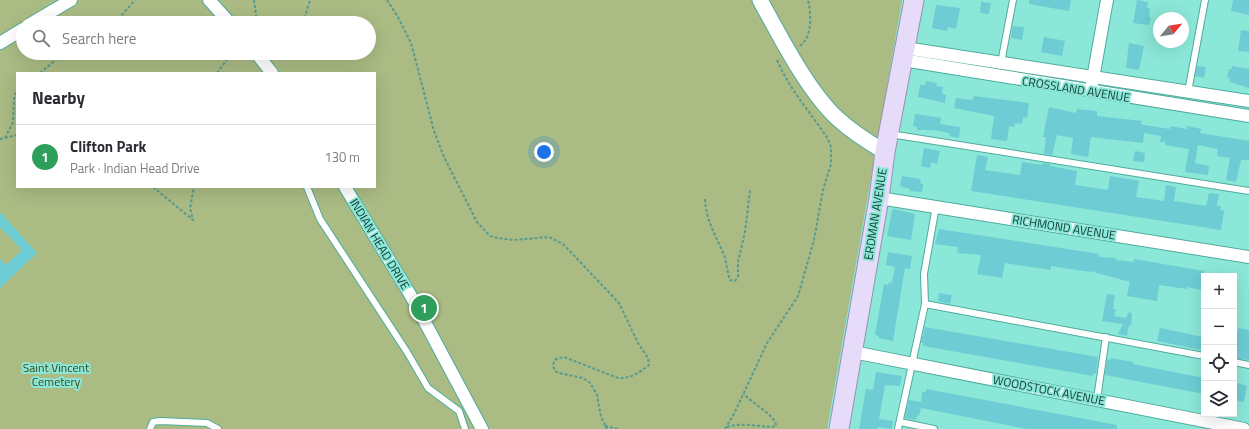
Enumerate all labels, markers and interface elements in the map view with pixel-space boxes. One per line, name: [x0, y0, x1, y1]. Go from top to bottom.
north arrow: [1153, 12, 1189, 48]
search box: [16, 16, 376, 60]
icon: search: [30, 27, 52, 49]
text: Search here: [62, 27, 136, 50]
street label: CROSSLAND AVENUE: [1021, 71, 1132, 107]
text: Nearby: [32, 85, 85, 111]
text: Clifton Park: [70, 135, 146, 158]
your location: [534, 142, 554, 162]
text: 1: [41, 147, 49, 167]
text: 130 m: [324, 147, 360, 167]
text: Park · Indian Head Drive: [70, 158, 200, 178]
street label: ERDMAN AVENUE: [858, 166, 892, 261]
street label: INDIAN HEAD DRIVE: [345, 195, 415, 294]
street label: RICHMOND AVENUE: [1011, 209, 1117, 245]
map controls: [1201, 273, 1237, 417]
button: +: [1201, 273, 1237, 309]
pin: 1: [411, 293, 437, 323]
button: −: [1201, 309, 1237, 345]
button: locate: [1201, 345, 1237, 381]
park label: Saint Vincent Cemetery: [23, 358, 90, 391]
street label: WOODSTOCK AVENUE: [991, 370, 1107, 410]
button: layers: [1201, 381, 1237, 417]

